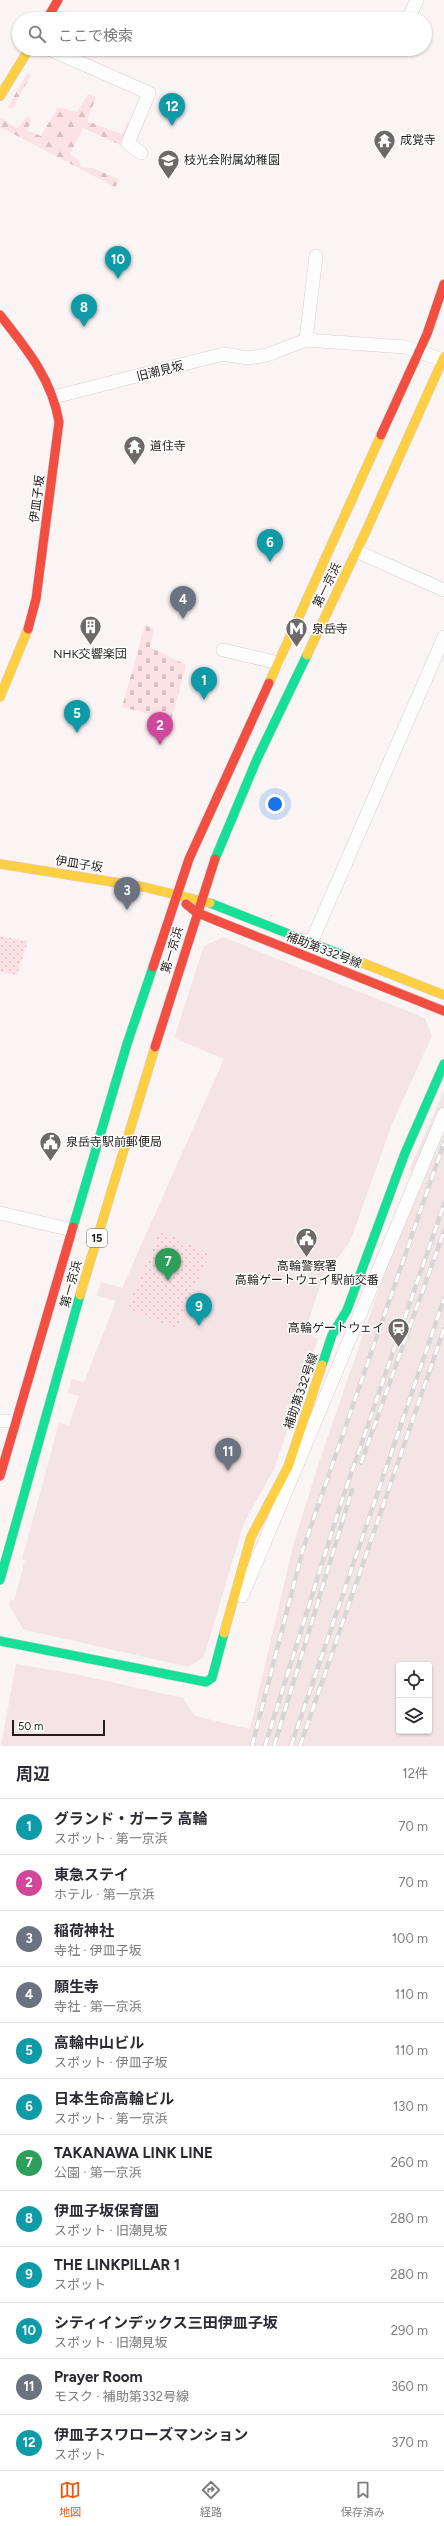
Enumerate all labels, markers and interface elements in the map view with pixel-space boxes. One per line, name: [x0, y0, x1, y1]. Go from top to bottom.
search box: [12, 12, 432, 56]
icon: search: [26, 23, 48, 45]
text: ここで検索: [58, 27, 133, 45]
pin: 12: [159, 93, 185, 126]
temple icon: 成覚寺: [372, 127, 398, 160]
place label: 成覚寺: [400, 133, 436, 147]
school or university icon: 枝光会附属幼稚園: [155, 147, 181, 180]
place label: 枝光会附属幼稚園: [184, 153, 280, 167]
pin: 10: [105, 246, 131, 279]
pin: 8: [71, 294, 97, 327]
street label: 旧潮見坂: [135, 358, 185, 384]
temple icon: 道住寺: [121, 433, 147, 466]
place label: 道住寺: [150, 439, 186, 453]
street label: 伊皿子坂: [27, 474, 47, 524]
pin: 6: [257, 529, 283, 562]
street label: 第一京浜: [310, 560, 344, 610]
pin: 4: [170, 586, 196, 619]
building icon: NHK交響楽団: [77, 614, 103, 647]
metro station icon: 泉岳寺: [284, 616, 310, 649]
place label: 泉岳寺: [312, 622, 348, 636]
place label: NHK交響楽団: [53, 647, 127, 661]
pin: 1: [191, 667, 217, 700]
pin: 5: [64, 700, 90, 733]
pin: 2: [147, 712, 173, 745]
your location: [265, 794, 285, 814]
street label: 伊皿子坂: [54, 853, 104, 875]
pin: 3: [114, 877, 140, 910]
street label: 第一京浜: [158, 925, 186, 975]
street label: 補助第332号線: [284, 929, 364, 971]
public building icon: 泉岳寺駅前郵便局: [38, 1129, 64, 1162]
place label: 泉岳寺駅前郵便局: [66, 1135, 162, 1149]
public building icon: 高輪警察署 高輪ゲートウェイ駅前交番: [294, 1226, 320, 1259]
road number: 15: [87, 1229, 107, 1247]
pin: 7: [155, 1248, 181, 1281]
street label: 第一京浜: [58, 1259, 84, 1309]
place label: 高輪警察署 高輪ゲートウェイ駅前交番: [235, 1259, 379, 1287]
pin: 9: [186, 1293, 212, 1326]
station icon: 高輪ゲートウェイ: [386, 1315, 412, 1348]
place label: 高輪ゲートウェイ: [288, 1321, 384, 1335]
street label: 補助第332号線: [281, 1351, 321, 1431]
pin: 11: [215, 1438, 241, 1471]
map controls: [396, 1662, 432, 1734]
button: locate: [396, 1662, 432, 1698]
button: layers: [396, 1698, 432, 1734]
scale bar: [12, 1718, 105, 1737]
text: 50 m: [18, 1720, 43, 1733]
text: 周辺: [16, 1764, 50, 1784]
text: 12件: [402, 1766, 428, 1781]
text: グランド・ガーラ 高輪: [54, 1810, 208, 1828]
text: 1: [26, 1819, 32, 1834]
text: 70 m: [398, 1819, 428, 1834]
text: スポット · 第一京浜: [54, 1831, 168, 1846]
text: 東急ステイ: [54, 1866, 129, 1884]
text: 2: [25, 1875, 33, 1890]
text: 70 m: [398, 1875, 428, 1890]
text: ホテル · 第一京浜: [54, 1887, 155, 1902]
text: 稲荷神社: [54, 1922, 114, 1940]
text: 3: [25, 1931, 33, 1946]
text: 100 m: [392, 1931, 428, 1946]
text: 寺社 · 伊皿子坂: [54, 1943, 142, 1958]
text: 願生寺: [54, 1978, 99, 1996]
text: 4: [25, 1987, 33, 2002]
text: 110 m: [395, 1987, 428, 2002]
text: 寺社 · 第一京浜: [54, 1999, 142, 2014]
text: 高輪中山ビル: [54, 2034, 144, 2052]
text: 5: [25, 2043, 33, 2058]
text: 110 m: [395, 2043, 428, 2058]
text: スポット · 伊皿子坂: [54, 2055, 168, 2070]
text: 日本生命高輪ビル: [54, 2090, 174, 2108]
text: 6: [25, 2099, 33, 2114]
text: 130 m: [393, 2099, 428, 2114]
text: スポット · 第一京浜: [54, 2111, 168, 2126]
text: TAKANAWA LINK LINE: [54, 2144, 213, 2162]
text: 7: [25, 2155, 33, 2170]
text: 260 m: [391, 2155, 428, 2170]
text: 公園 · 第一京浜: [54, 2165, 142, 2180]
text: 伊皿子坂保育園: [54, 2202, 159, 2220]
text: 8: [25, 2211, 33, 2226]
text: 280 m: [390, 2211, 428, 2226]
text: スポット · 旧潮見坂: [54, 2223, 168, 2238]
text: THE LINKPILLAR 1: [54, 2256, 180, 2274]
text: 9: [25, 2267, 33, 2282]
text: 280 m: [390, 2267, 428, 2282]
text: スポット: [54, 2277, 106, 2292]
text: シティインデックス三田伊皿子坂: [54, 2314, 278, 2332]
text: 10: [22, 2323, 36, 2338]
text: 290 m: [391, 2323, 428, 2338]
text: スポット · 旧潮見坂: [54, 2335, 168, 2350]
text: Prayer Room: [54, 2368, 143, 2386]
text: 11: [24, 2379, 34, 2394]
text: 360 m: [391, 2379, 428, 2394]
text: モスク · 補助第332号線: [54, 2389, 189, 2404]
text: 伊皿子スワローズマンション: [54, 2426, 248, 2444]
text: 12: [22, 2435, 36, 2450]
text: 370 m: [391, 2435, 428, 2450]
text: スポット: [54, 2447, 106, 2462]
tab: 地図: [59, 2479, 81, 2519]
tab: 経路: [200, 2479, 222, 2519]
tab: 保存済み: [341, 2479, 385, 2519]

